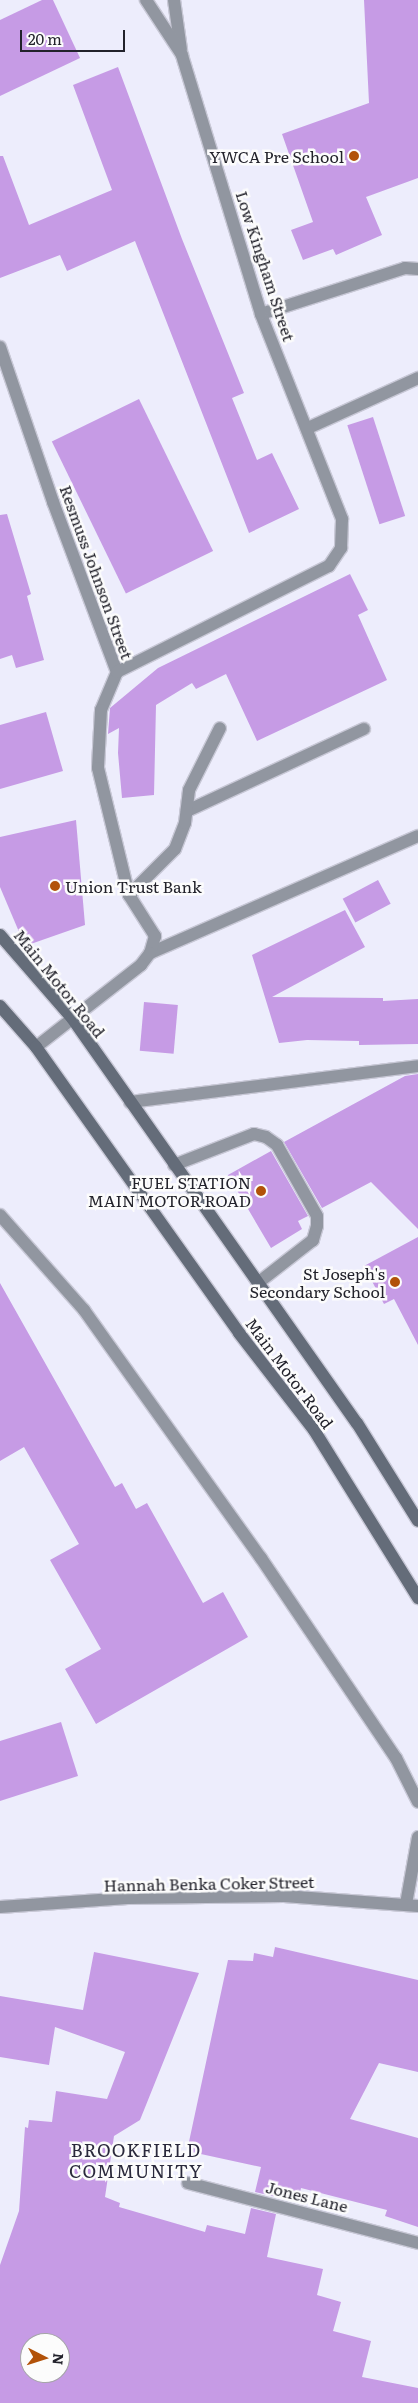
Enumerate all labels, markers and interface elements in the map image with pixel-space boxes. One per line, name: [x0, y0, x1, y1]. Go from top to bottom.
scale bar: [22, 20, 128, 52]
text: 20 m: [28, 27, 62, 50]
place label: YWCA Pre School: [209, 146, 344, 166]
marker: YWCA Pre School: [348, 150, 360, 162]
street label: Low Kingham Street: [233, 189, 299, 343]
street label: Resmuss Johnson Street: [57, 482, 137, 662]
place label: Union Trust Bank: [65, 876, 202, 896]
marker: Union Trust Bank: [49, 880, 61, 892]
street label: Main Motor Road: [11, 925, 109, 1041]
place label: FUEL STATION MAIN MOTOR ROAD: [88, 1172, 251, 1210]
marker: FUEL STATION MAIN MOTOR ROAD: [255, 1185, 267, 1197]
place label: St Joseph's Secondary School: [249, 1263, 385, 1301]
marker: St Joseph's Secondary School: [389, 1276, 401, 1288]
street label: Main Motor Road: [242, 1314, 338, 1432]
street label: Hannah Benka Coker Street: [103, 1872, 315, 1894]
district label: BROOKFIELD COMMUNITY: [68, 2140, 204, 2182]
street label: Jones Lane: [264, 2177, 350, 2215]
north arrow: [20, 2333, 70, 2383]
text: N: [48, 2352, 69, 2366]

